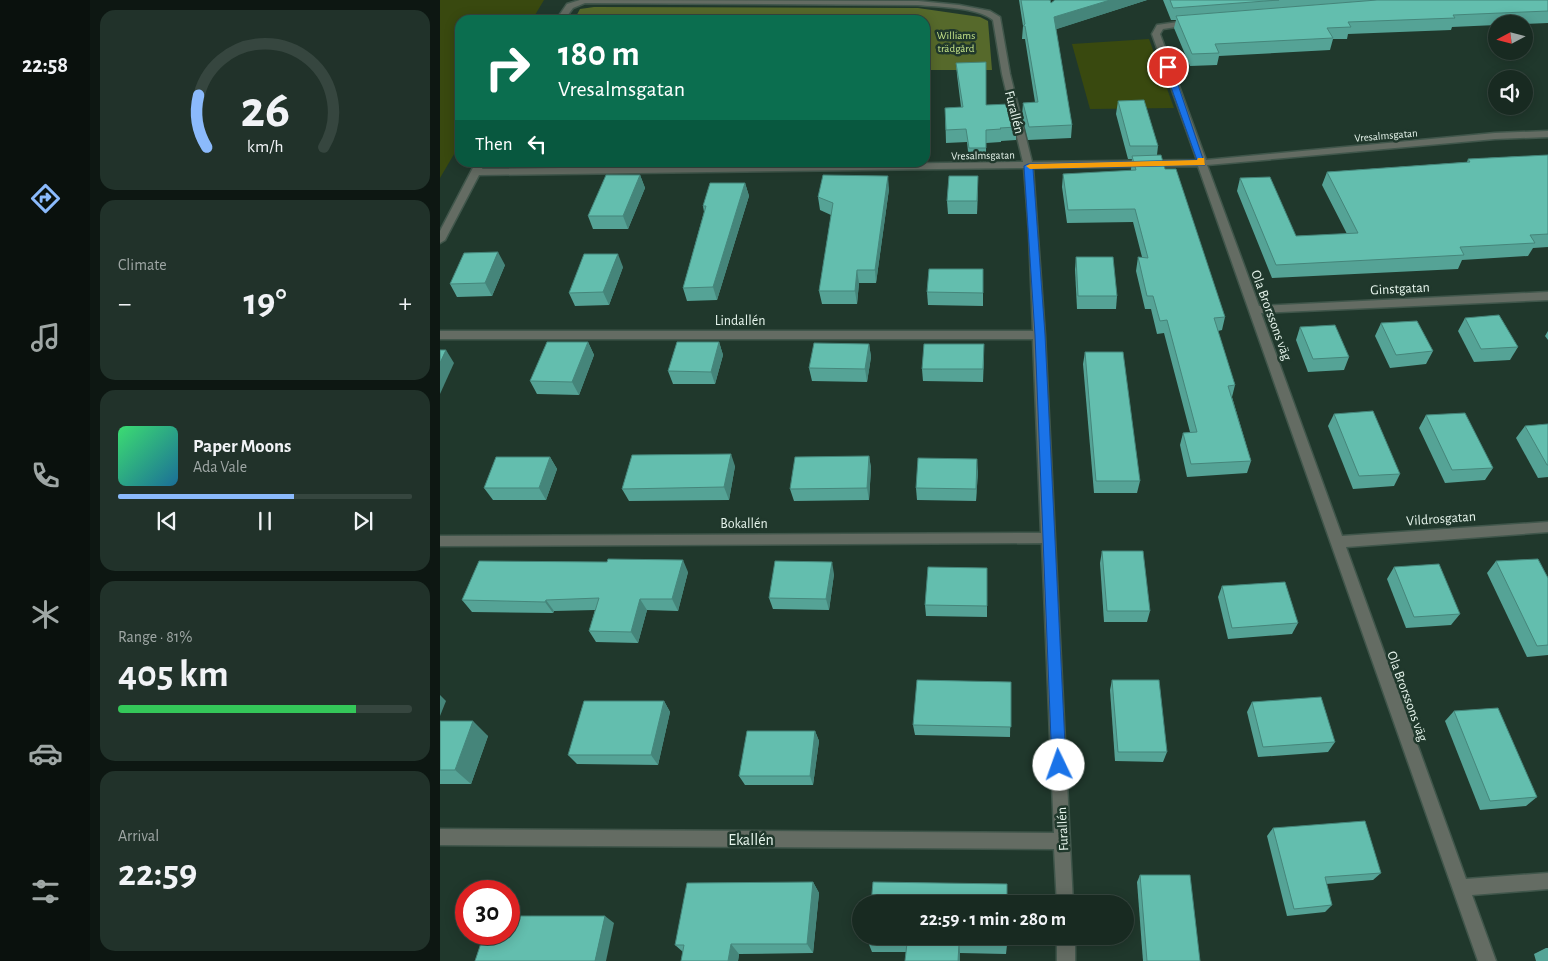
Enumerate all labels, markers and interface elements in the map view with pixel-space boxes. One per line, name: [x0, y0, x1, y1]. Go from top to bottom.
north arrow: [1488, 15, 1532, 60]
map controls: [1488, 15, 1533, 115]
park label: Williams trädgård: [937, 30, 975, 54]
icon: right: [475, 35, 540, 100]
text: 180 m: [558, 37, 640, 72]
pin: [1147, 46, 1189, 88]
icon: arrive: [1154, 53, 1182, 81]
text: 22:58: [22, 54, 68, 76]
button: sound: [1488, 70, 1533, 115]
text: Vresalmsgatan: [558, 78, 685, 100]
text: 26: [240, 84, 290, 136]
street label: Furallén: [1002, 89, 1026, 135]
street label: Vresalmsgatan: [1354, 127, 1418, 144]
icon: left: [523, 130, 551, 158]
text: Then: [475, 135, 513, 154]
text: km/h: [247, 138, 283, 156]
street label: Vresalmsgatan: [951, 149, 1015, 162]
icon: directions: [28, 181, 63, 216]
text: Climate: [118, 257, 167, 273]
street label: Ola Brorssons väg: [1248, 268, 1294, 363]
street label: Ginstgatan: [1370, 280, 1430, 298]
text: 19°: [243, 284, 287, 322]
text: −: [118, 290, 131, 318]
text: +: [399, 290, 412, 318]
street label: Lindallén: [715, 314, 765, 328]
icon: music: [28, 320, 63, 355]
text: Paper Moons: [193, 437, 291, 456]
icon: phone: [28, 458, 63, 493]
text: Ada Vale: [193, 459, 247, 475]
icon: previous: [153, 507, 181, 535]
icon: pause: [251, 507, 279, 535]
icon: next: [349, 507, 377, 535]
street label: Vildrosgatan: [1406, 510, 1476, 528]
street label: Bokallén: [720, 517, 768, 531]
icon: climate: [28, 597, 63, 632]
text: Range · 81%: [118, 629, 192, 645]
street label: Ola Brorssons väg: [1384, 649, 1430, 744]
text: 405 km: [118, 656, 229, 694]
icon: car: [28, 736, 63, 771]
position arrow: [1032, 738, 1084, 790]
street label: Furallén: [1055, 807, 1071, 851]
text: Arrival: [118, 828, 159, 844]
street label: Ekallén: [728, 832, 774, 848]
text: 22:59: [118, 855, 197, 893]
icon: filters: [28, 874, 63, 909]
speed limit sign: 30: [455, 880, 520, 945]
text: 22:59 · 1 min · 280 m: [920, 910, 1066, 929]

